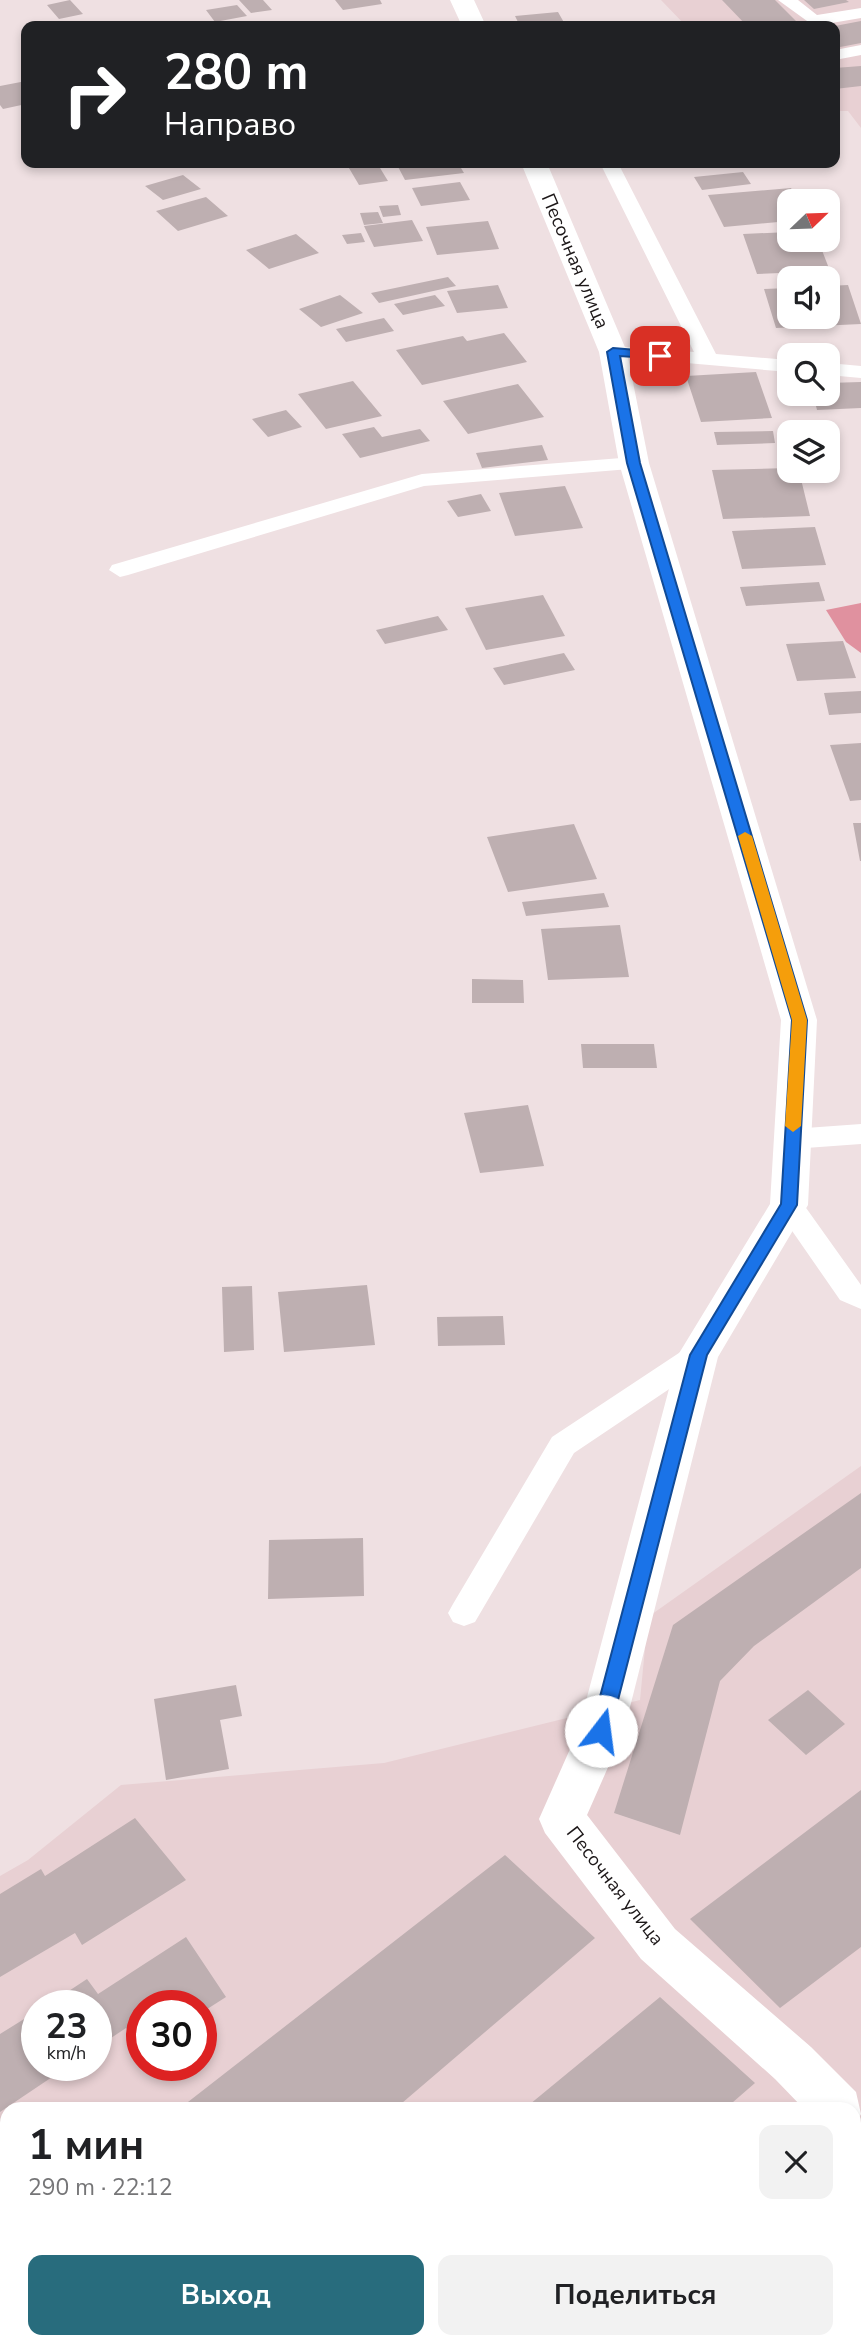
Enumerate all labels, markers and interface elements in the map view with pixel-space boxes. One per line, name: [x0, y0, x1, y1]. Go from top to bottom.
text: 280 m: [164, 39, 308, 106]
icon: right: [49, 49, 140, 140]
text: Направо: [164, 103, 296, 146]
street label: Песочная улица: [535, 189, 615, 333]
north arrow: [777, 189, 840, 252]
map controls: [777, 189, 840, 483]
button: sound: [777, 266, 840, 329]
pin: [630, 326, 690, 386]
icon: arrive: [641, 337, 679, 375]
button: search: [777, 343, 840, 406]
button: layers: [777, 420, 840, 483]
position arrow: [564, 1694, 638, 1768]
street label: Песочная улица: [560, 1821, 670, 1951]
speed limit sign: 30: [126, 1990, 217, 2081]
text: 23: [45, 2003, 88, 2050]
text: km/h: [47, 2041, 86, 2065]
text: 1 мин: [28, 2117, 144, 2174]
button: close: [759, 2125, 833, 2199]
text: 290 m · 22:12: [28, 2172, 173, 2203]
button: Выход: [28, 2255, 424, 2335]
button: Поделиться: [438, 2255, 833, 2335]

